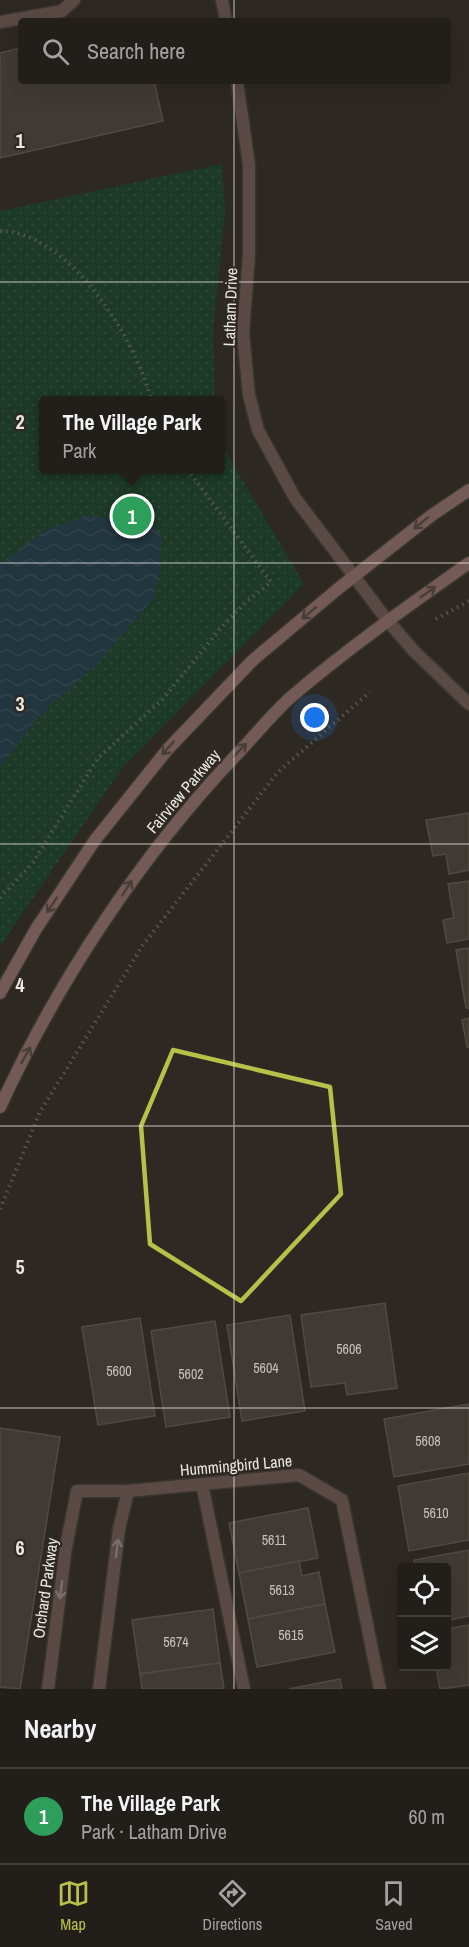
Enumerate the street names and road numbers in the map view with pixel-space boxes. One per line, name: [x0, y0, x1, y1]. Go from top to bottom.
street label: Latham Drive: [218, 267, 242, 347]
street label: Fairview Parkway: [141, 744, 225, 838]
street label: Hummingbird Lane: [179, 1449, 293, 1481]
street label: Orchard Parkway: [27, 1536, 63, 1640]

